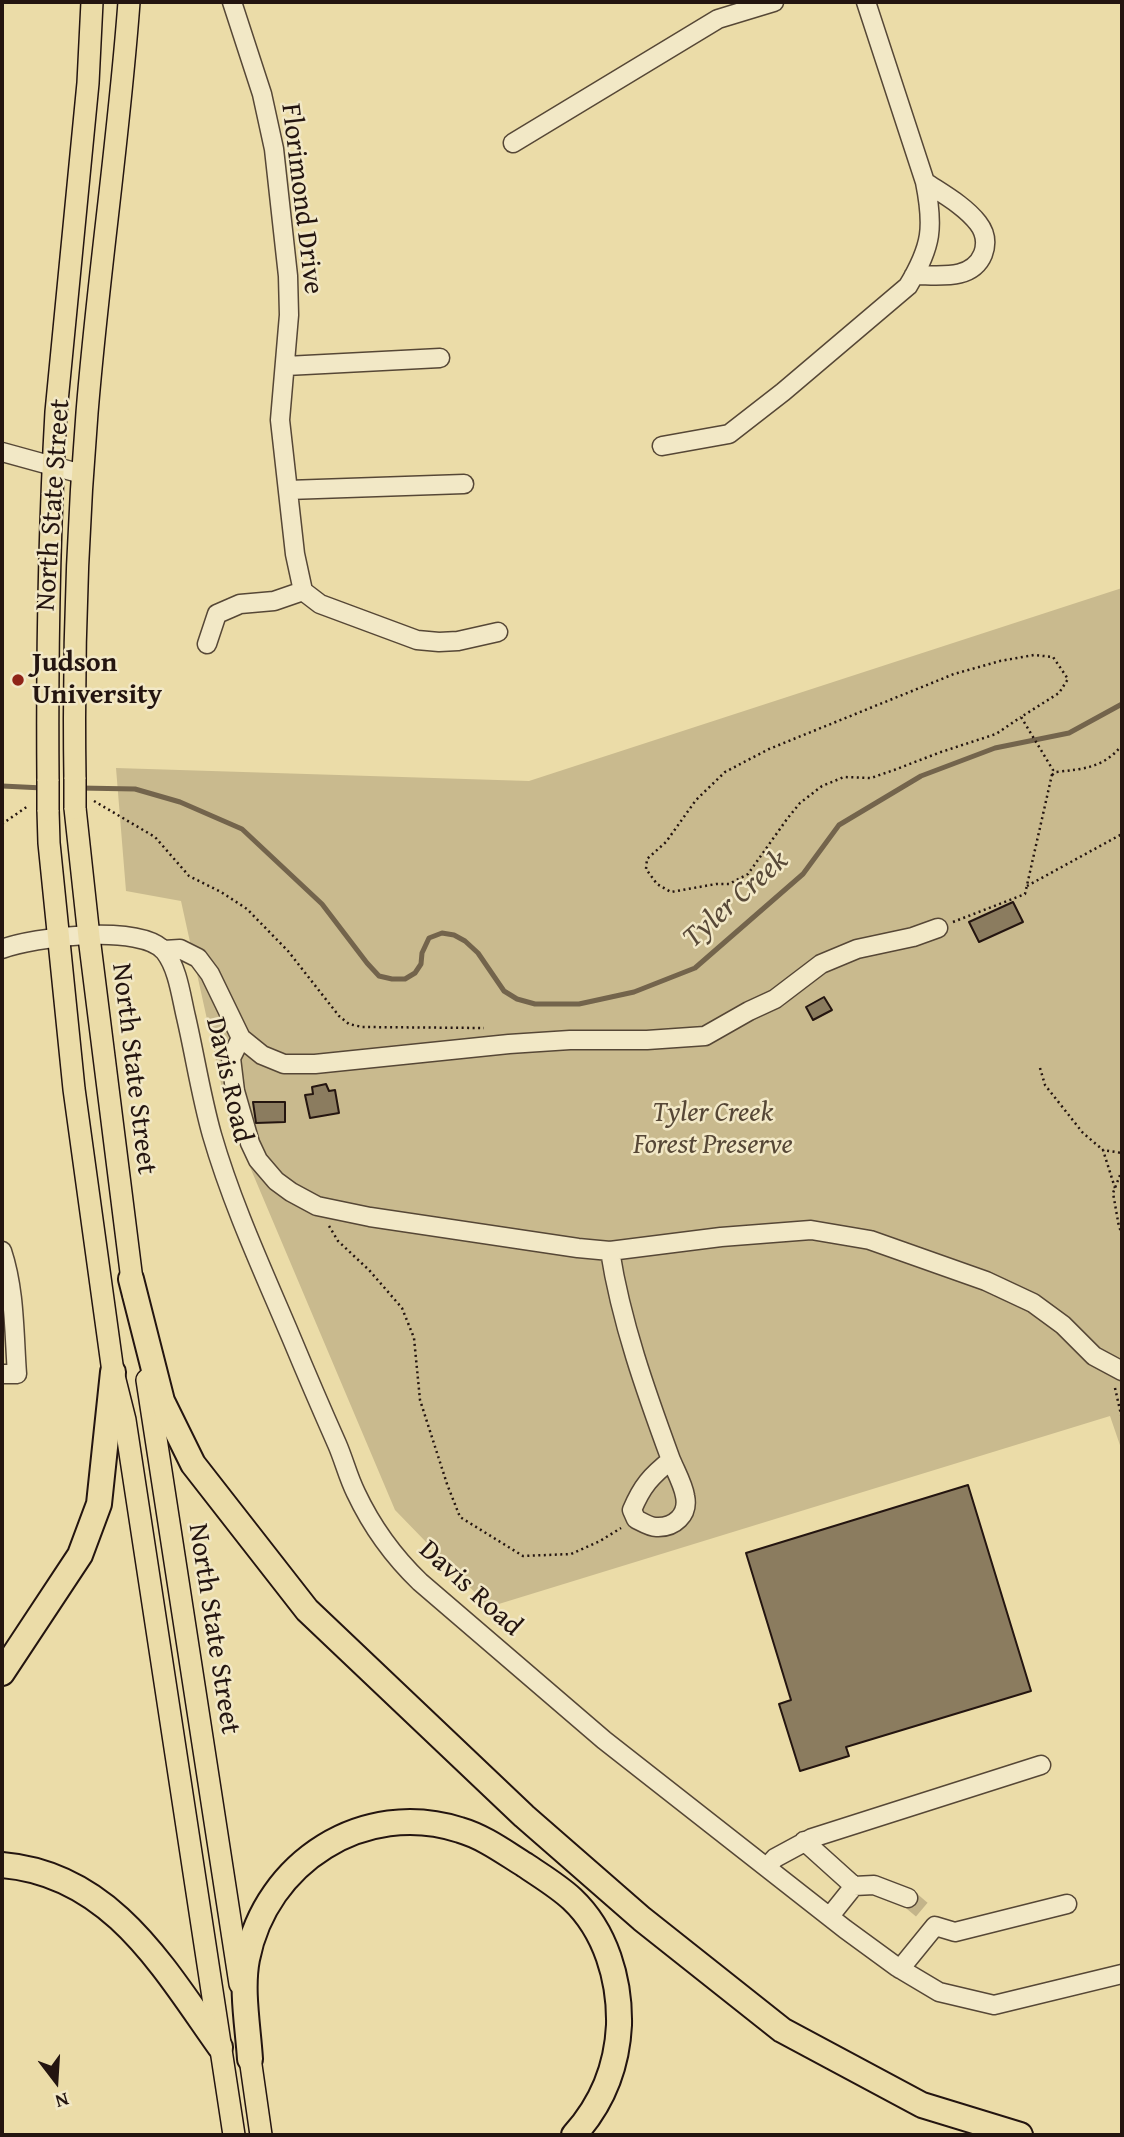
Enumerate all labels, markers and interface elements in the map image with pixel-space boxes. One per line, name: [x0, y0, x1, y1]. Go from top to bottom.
street label: Florimond Drive: [273, 102, 329, 296]
street label: North State Street: [30, 398, 78, 612]
place label: Judson University: [32, 647, 162, 713]
marker: Judson University: [10, 672, 26, 688]
water label: Tyler Creek: [676, 843, 796, 957]
street label: North State Street: [103, 961, 163, 1177]
street label: Davis Road: [197, 1014, 259, 1146]
park label: Tyler Creek Forest Preserve: [633, 1097, 793, 1163]
street label: North State Street: [180, 1521, 246, 1737]
street label: Davis Road: [411, 1534, 529, 1644]
north arrow: [21, 2046, 91, 2116]
text: N: [52, 2086, 72, 2116]

